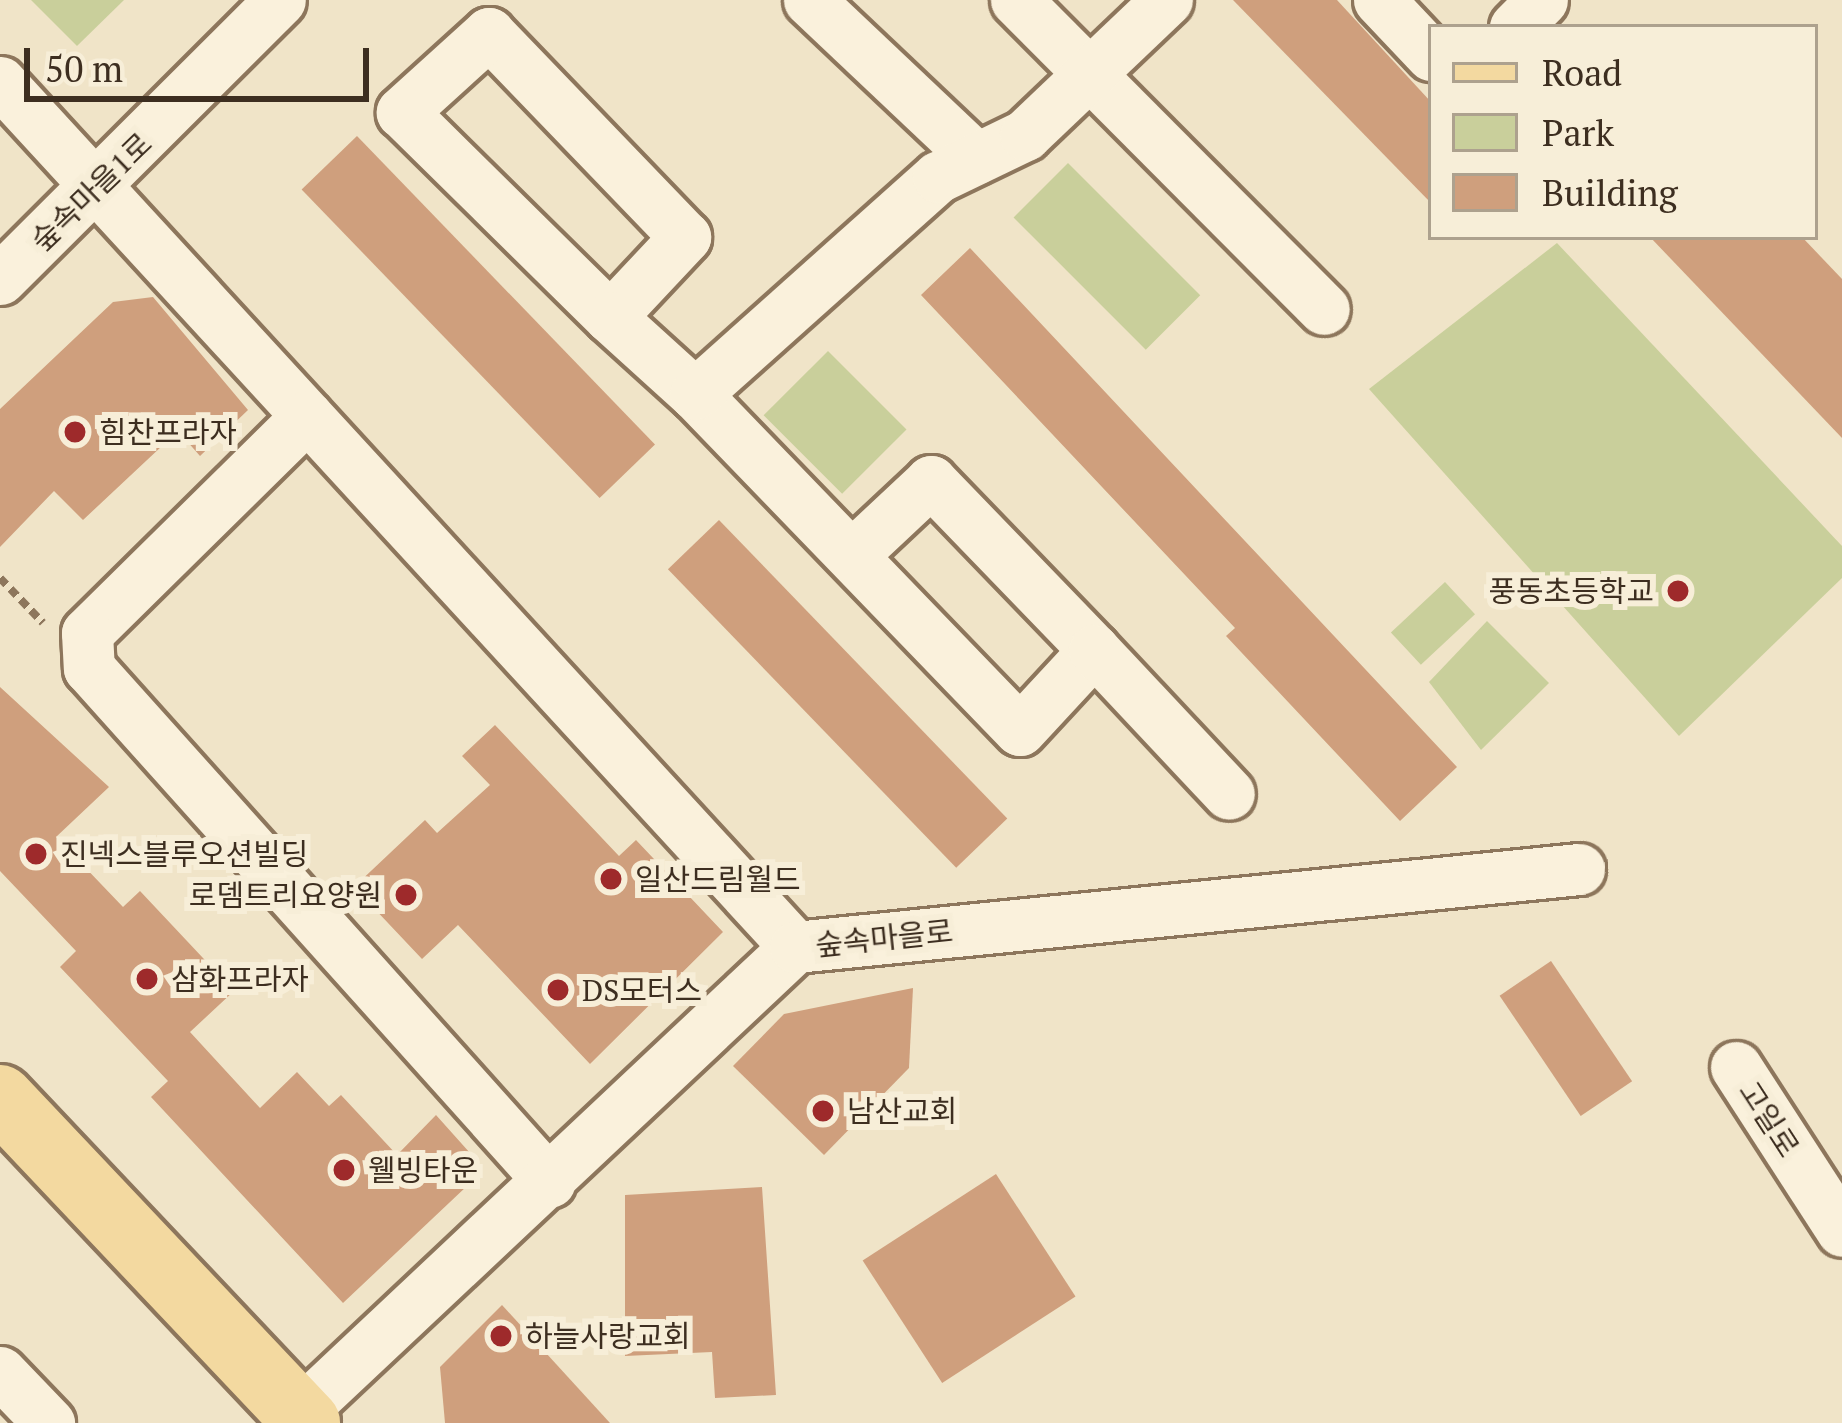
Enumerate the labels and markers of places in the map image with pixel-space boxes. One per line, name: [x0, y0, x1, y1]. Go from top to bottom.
place label: 힘찬프라자: [99, 414, 237, 450]
marker: 힘찬프라자: [62, 419, 88, 445]
place label: 풍동초등학교: [1488, 573, 1654, 609]
marker: 풍동초등학교: [1665, 578, 1691, 604]
place label: 진넥스블루오션빌딩: [60, 836, 308, 872]
marker: 진넥스블루오션빌딩: [23, 841, 49, 867]
place label: 일산드림월드: [635, 861, 801, 897]
marker: 일산드림월드: [598, 866, 624, 892]
place label: 로뎀트리요양원: [189, 877, 382, 913]
marker: 로뎀트리요양원: [393, 882, 419, 908]
place label: 삼화프라자: [171, 961, 309, 997]
marker: 삼화프라자: [134, 966, 160, 992]
place label: DS모터스: [582, 972, 702, 1008]
marker: DS모터스: [545, 977, 571, 1003]
place label: 남산교회: [847, 1093, 957, 1129]
marker: 남산교회: [810, 1098, 836, 1124]
place label: 웰빙타운: [368, 1152, 478, 1188]
marker: 웰빙타운: [331, 1157, 357, 1183]
place label: 하늘사랑교회: [525, 1318, 691, 1354]
marker: 하늘사랑교회: [488, 1323, 514, 1349]

